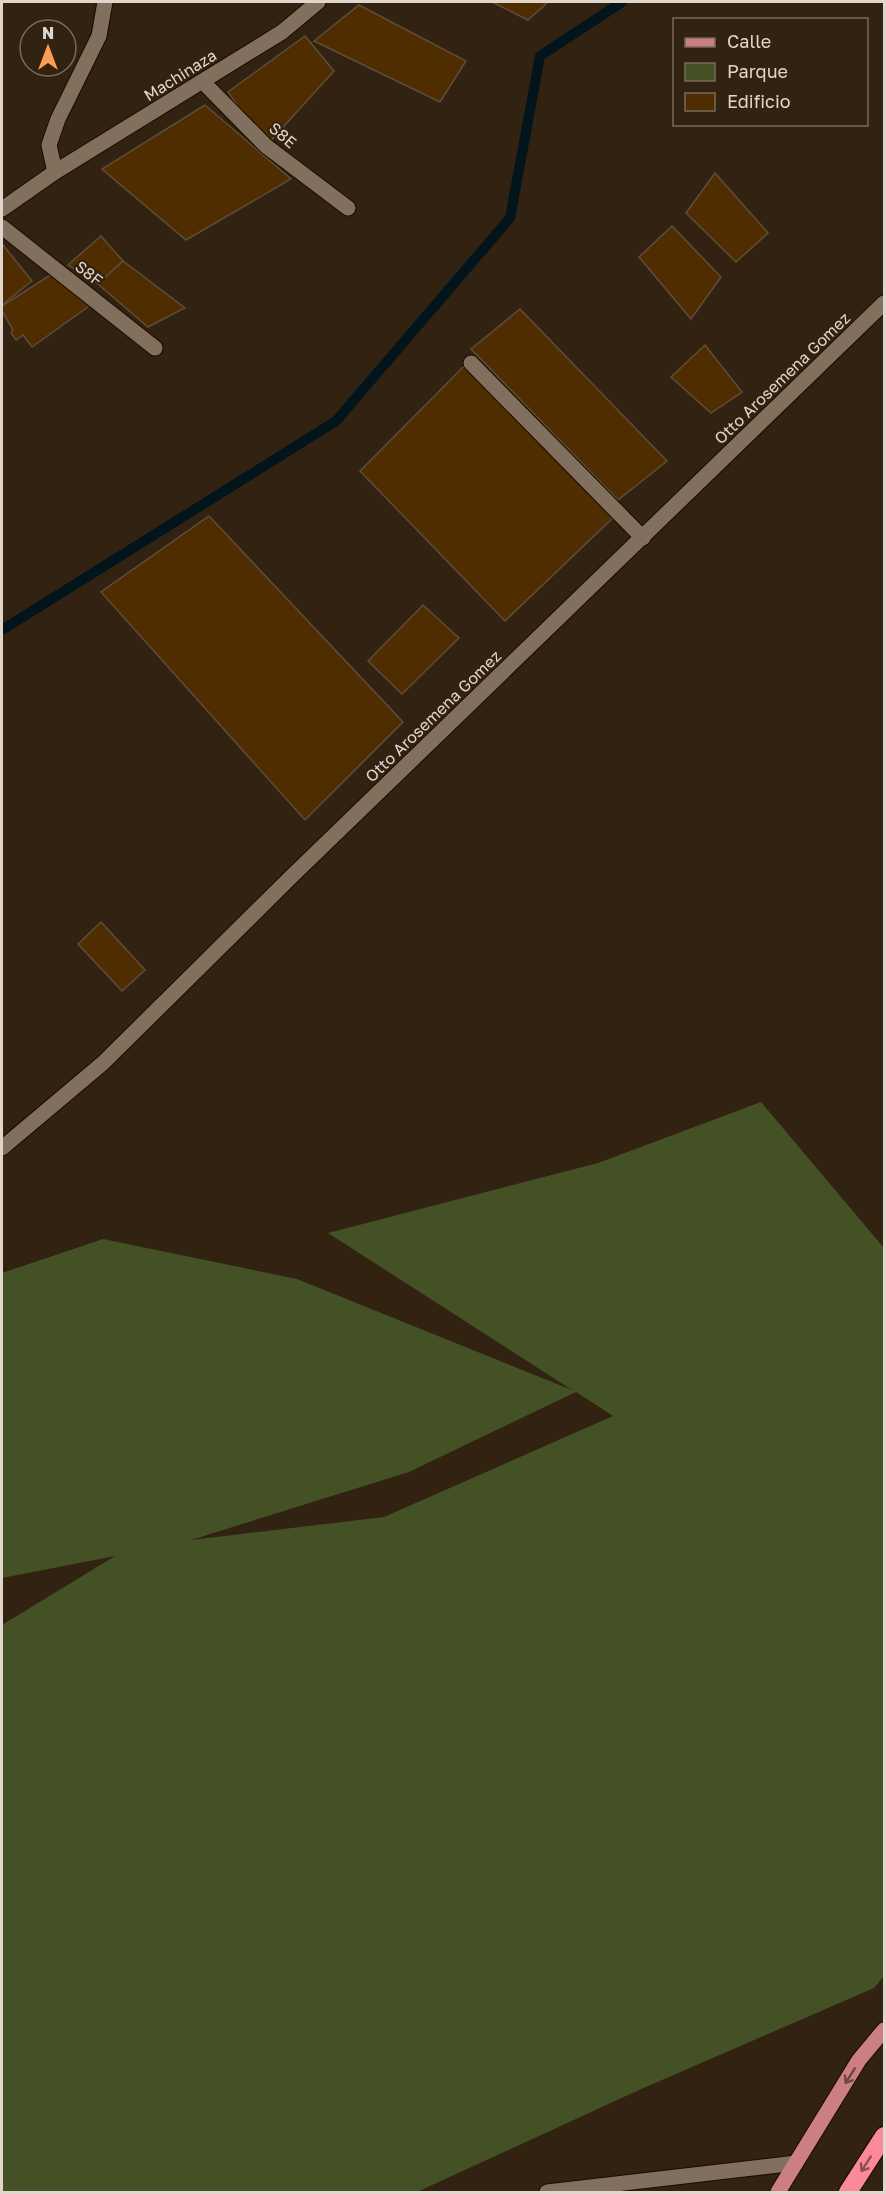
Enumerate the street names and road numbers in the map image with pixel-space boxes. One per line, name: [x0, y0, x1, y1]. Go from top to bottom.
street label: Machinaza: [140, 45, 220, 105]
street label: S8E: [265, 118, 301, 152]
street label: S8F: [71, 256, 107, 290]
street label: Otto Arosemena Gomez: [710, 308, 854, 448]
street label: Otto Arosemena Gomez: [361, 646, 505, 786]

